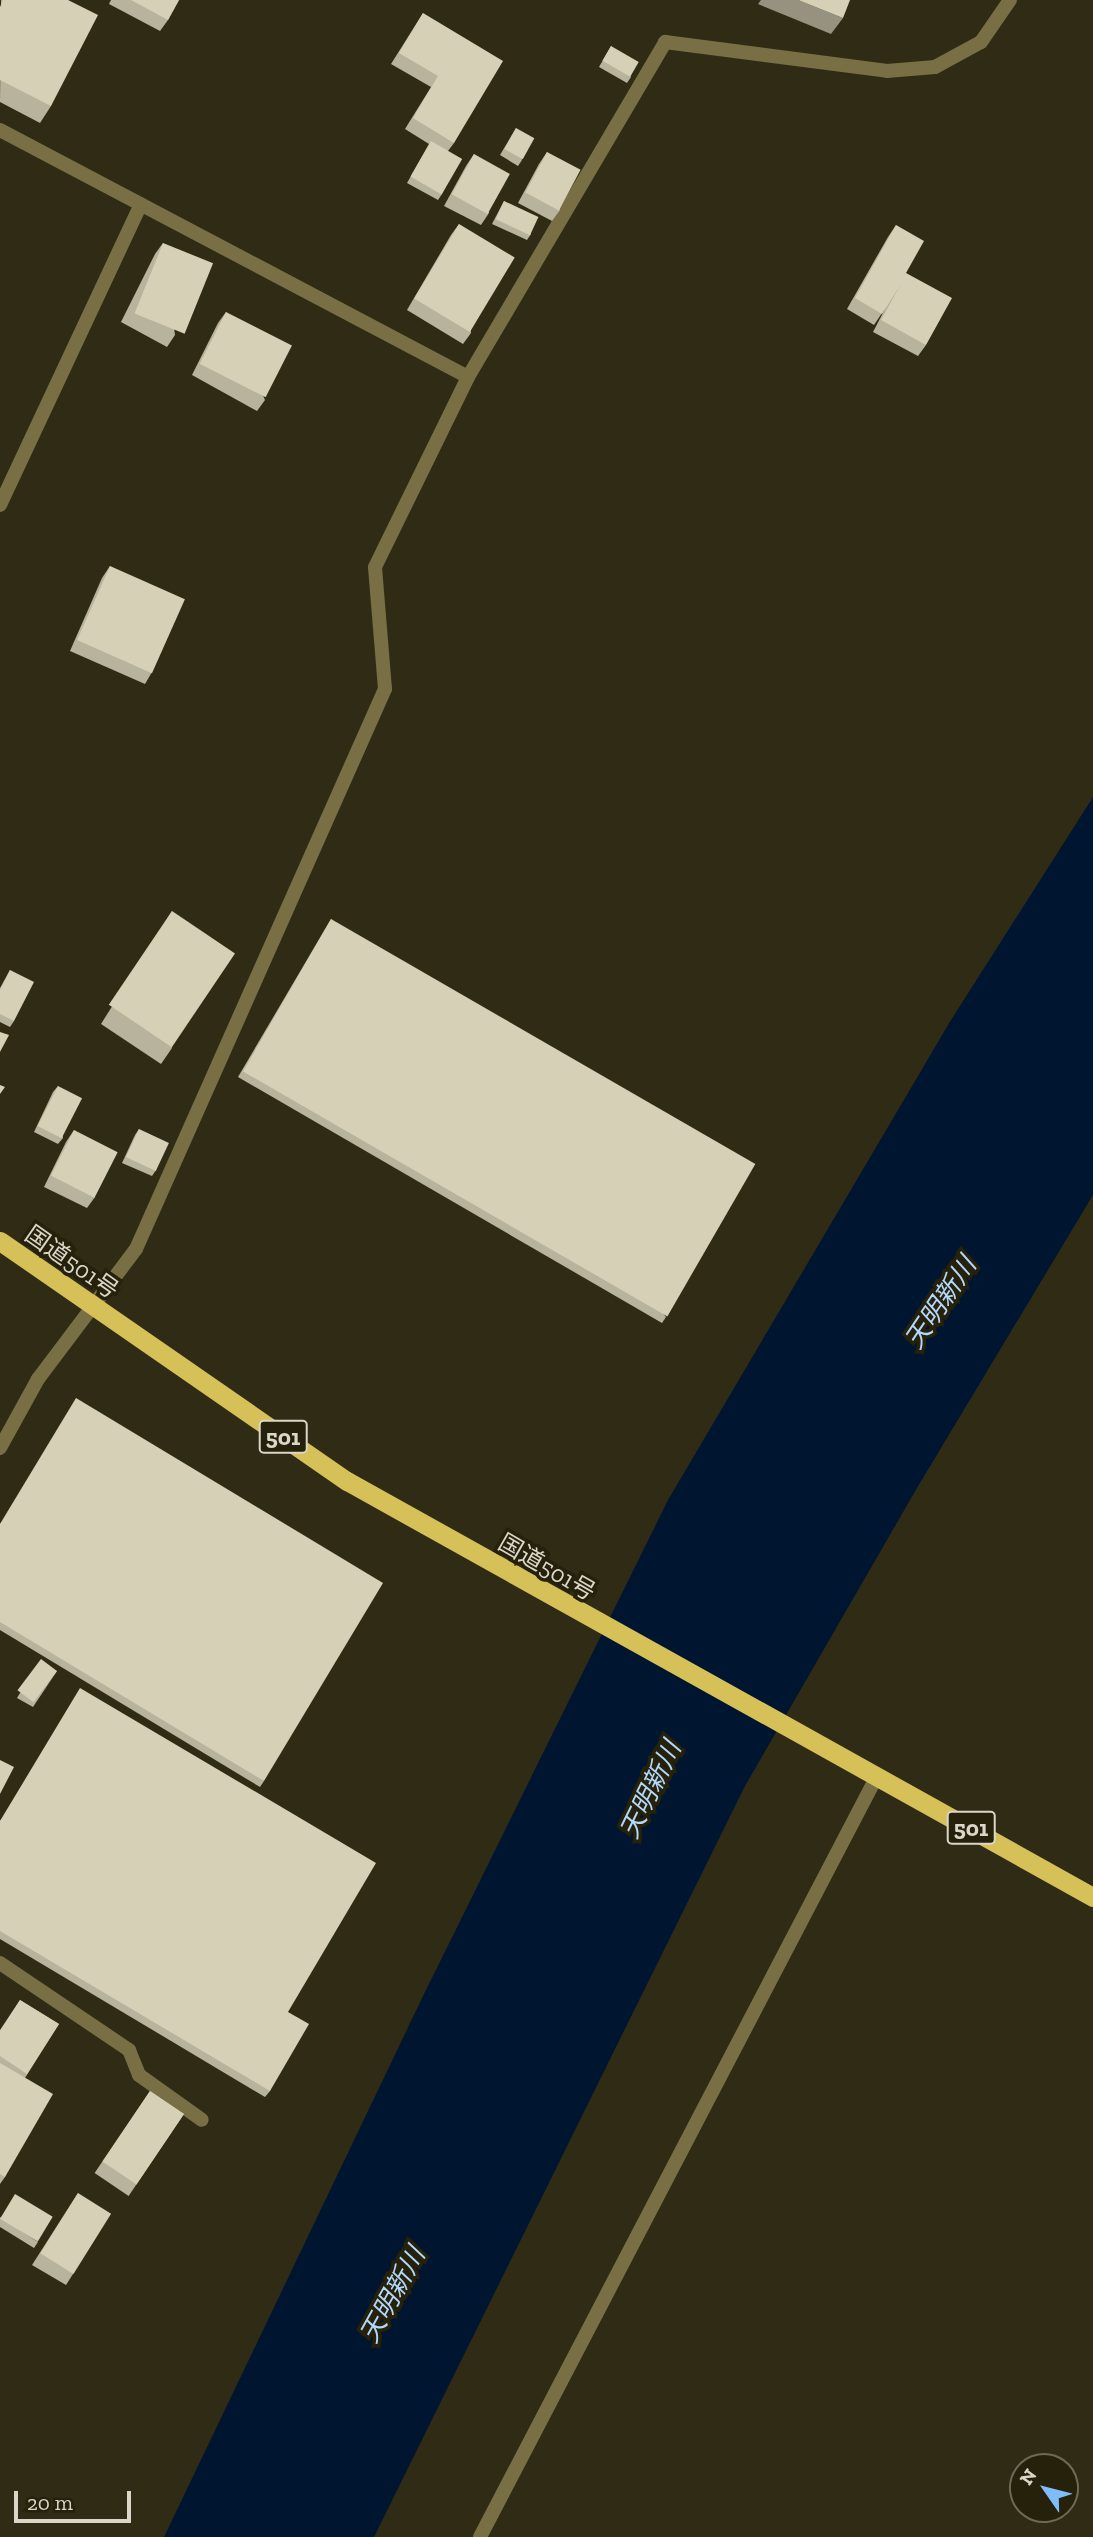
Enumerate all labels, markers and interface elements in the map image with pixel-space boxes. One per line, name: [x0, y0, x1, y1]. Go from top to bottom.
street label: 国道501号: [20, 1219, 124, 1305]
water label: 天明新川: [899, 1251, 983, 1355]
road number: 501: [258, 1418, 308, 1456]
street label: 国道501号: [493, 1528, 601, 1606]
water label: 天明新川: [614, 1736, 688, 1844]
road number: 501: [946, 1809, 996, 1848]
water label: 天明新川: [354, 2242, 432, 2348]
north arrow: [1009, 2453, 1079, 2523]
text: N: [1014, 2464, 1042, 2489]
scale bar: [18, 2478, 135, 2522]
text: 20 m: [27, 2490, 73, 2515]

